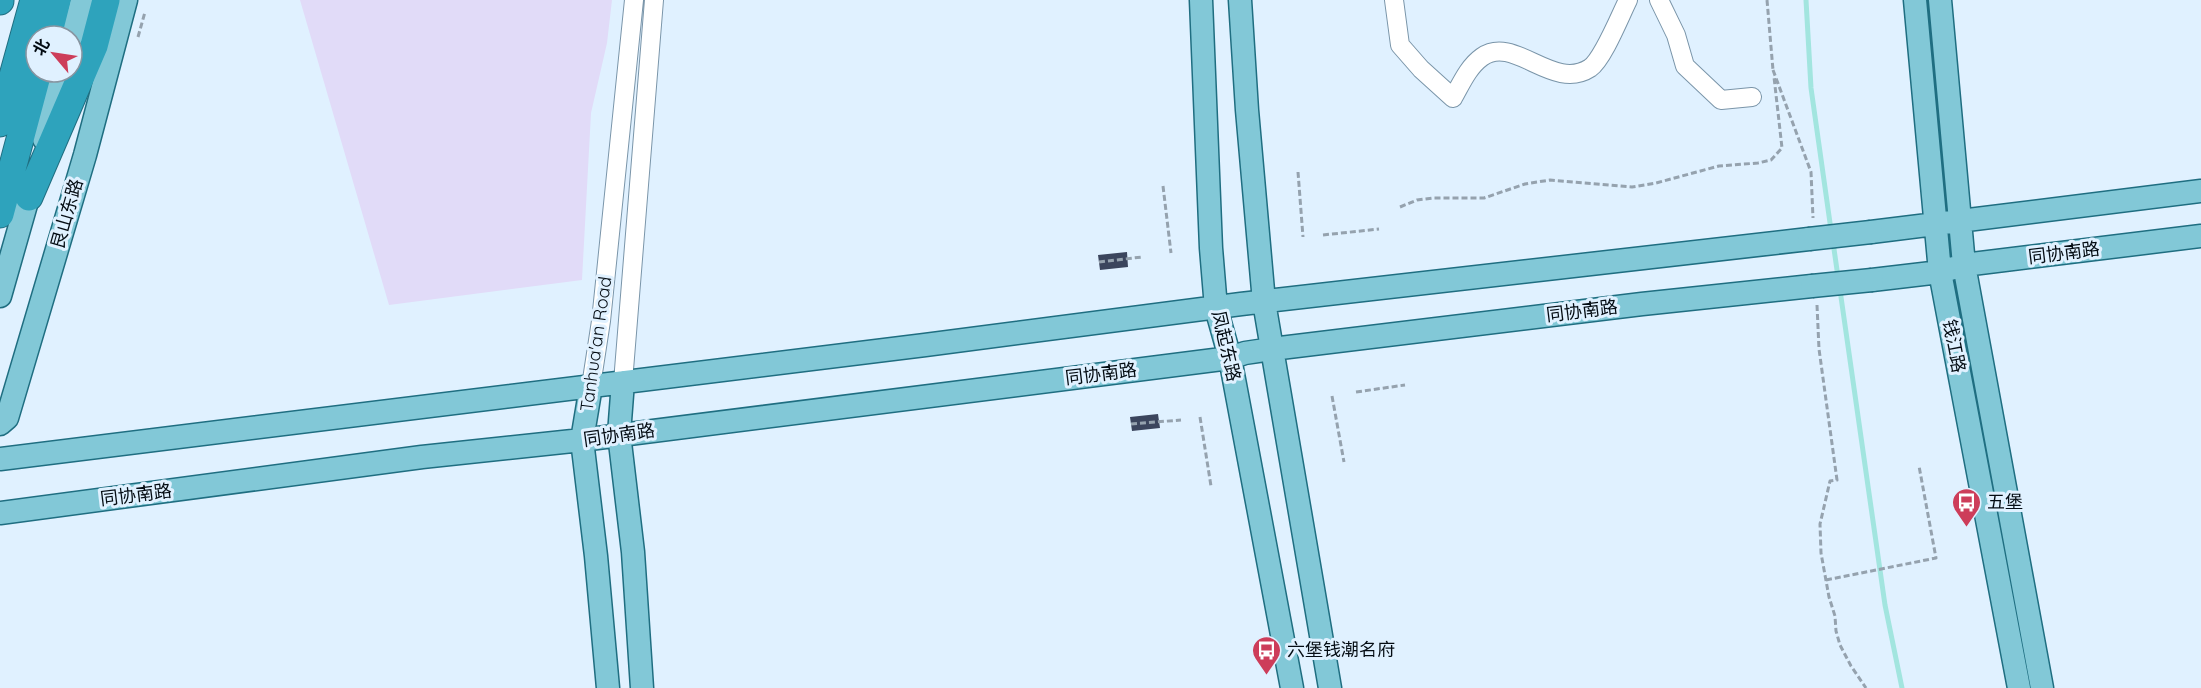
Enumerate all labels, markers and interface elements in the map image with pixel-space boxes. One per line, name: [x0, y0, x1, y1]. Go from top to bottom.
north arrow: [24, 24, 84, 84]
text: 北: [28, 35, 54, 59]
street label: 艮山东路: [46, 176, 87, 252]
street label: 同协南路: [2027, 237, 2101, 268]
street label: Tanhua'an Road: [575, 275, 616, 413]
street label: 同协南路: [1545, 295, 1619, 326]
street label: 凤起东路: [1207, 308, 1246, 384]
street label: 钱江路: [1938, 317, 1971, 375]
street label: 同协南路: [1064, 358, 1138, 389]
street label: 同协南路: [582, 418, 656, 451]
street label: 同协南路: [99, 479, 173, 510]
bus stop icon: 五堡: [1950, 486, 1982, 528]
place label: 五堡: [1987, 490, 2023, 513]
bus stop icon: 六堡钱潮名府: [1250, 634, 1282, 676]
place label: 六堡钱潮名府: [1287, 638, 1395, 661]

